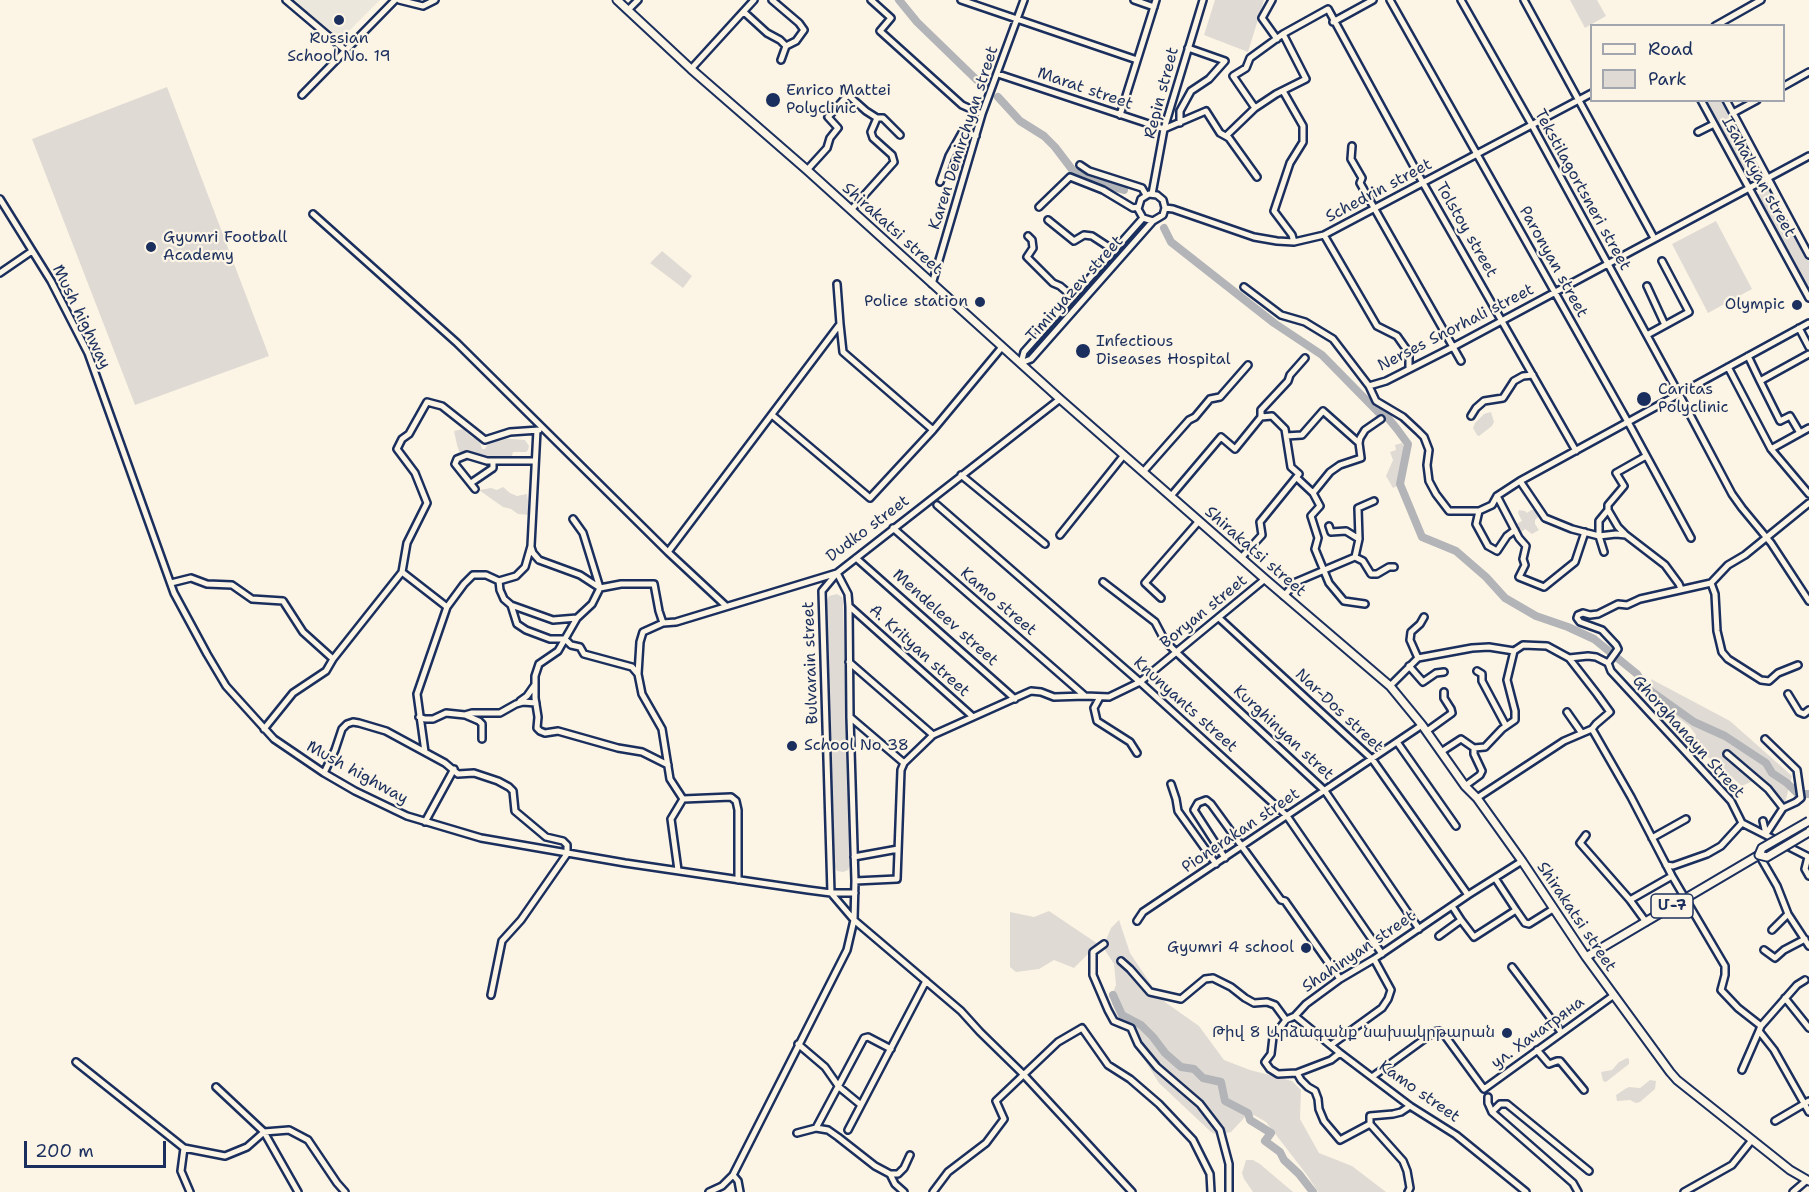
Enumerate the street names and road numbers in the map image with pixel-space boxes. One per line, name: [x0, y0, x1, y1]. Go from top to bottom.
street label: Karen Demirchyan street: [925, 44, 1003, 232]
street label: Repin street: [1141, 45, 1183, 141]
street label: Marat street: [1035, 64, 1135, 114]
street label: Tekstilagortsneri street: [1530, 106, 1634, 274]
street label: Isahakyan street: [1717, 113, 1799, 241]
street label: Schedrin street: [1323, 155, 1435, 227]
street label: Shirakatsi street: [838, 179, 946, 279]
street label: Tolstoy street: [1431, 179, 1501, 281]
street label: Paronyan street: [1514, 203, 1592, 321]
street label: Timiryazev street: [1022, 232, 1128, 346]
street label: Mush highway: [48, 262, 114, 372]
street label: Nerses Snorhali street: [1375, 280, 1537, 376]
street label: Dudko street: [823, 491, 913, 567]
street label: Shirakatsi street: [1200, 503, 1310, 601]
street label: Kamo street: [956, 564, 1040, 640]
street label: Mendeleev street: [888, 566, 1002, 670]
street label: Boryan street: [1157, 571, 1251, 653]
street label: Bulvarain street: [799, 601, 823, 725]
street label: A. Krityan street: [865, 601, 973, 701]
street label: Knunyants street: [1129, 653, 1241, 757]
street label: Nar-Dos street: [1291, 665, 1387, 757]
street label: Ghorghanayn Street: [1628, 672, 1748, 802]
street label: Kurghinyan stret: [1229, 682, 1337, 784]
street label: Mush highway: [303, 737, 411, 809]
street label: Pionerakan street: [1179, 785, 1303, 877]
street label: Shirakatsi street: [1532, 859, 1620, 975]
road number: Մ-7: [1651, 894, 1693, 918]
street label: Shahinyan street: [1299, 907, 1419, 997]
street label: ул. Хачатряна: [1488, 993, 1588, 1073]
street label: Kamo street: [1375, 1057, 1463, 1127]

